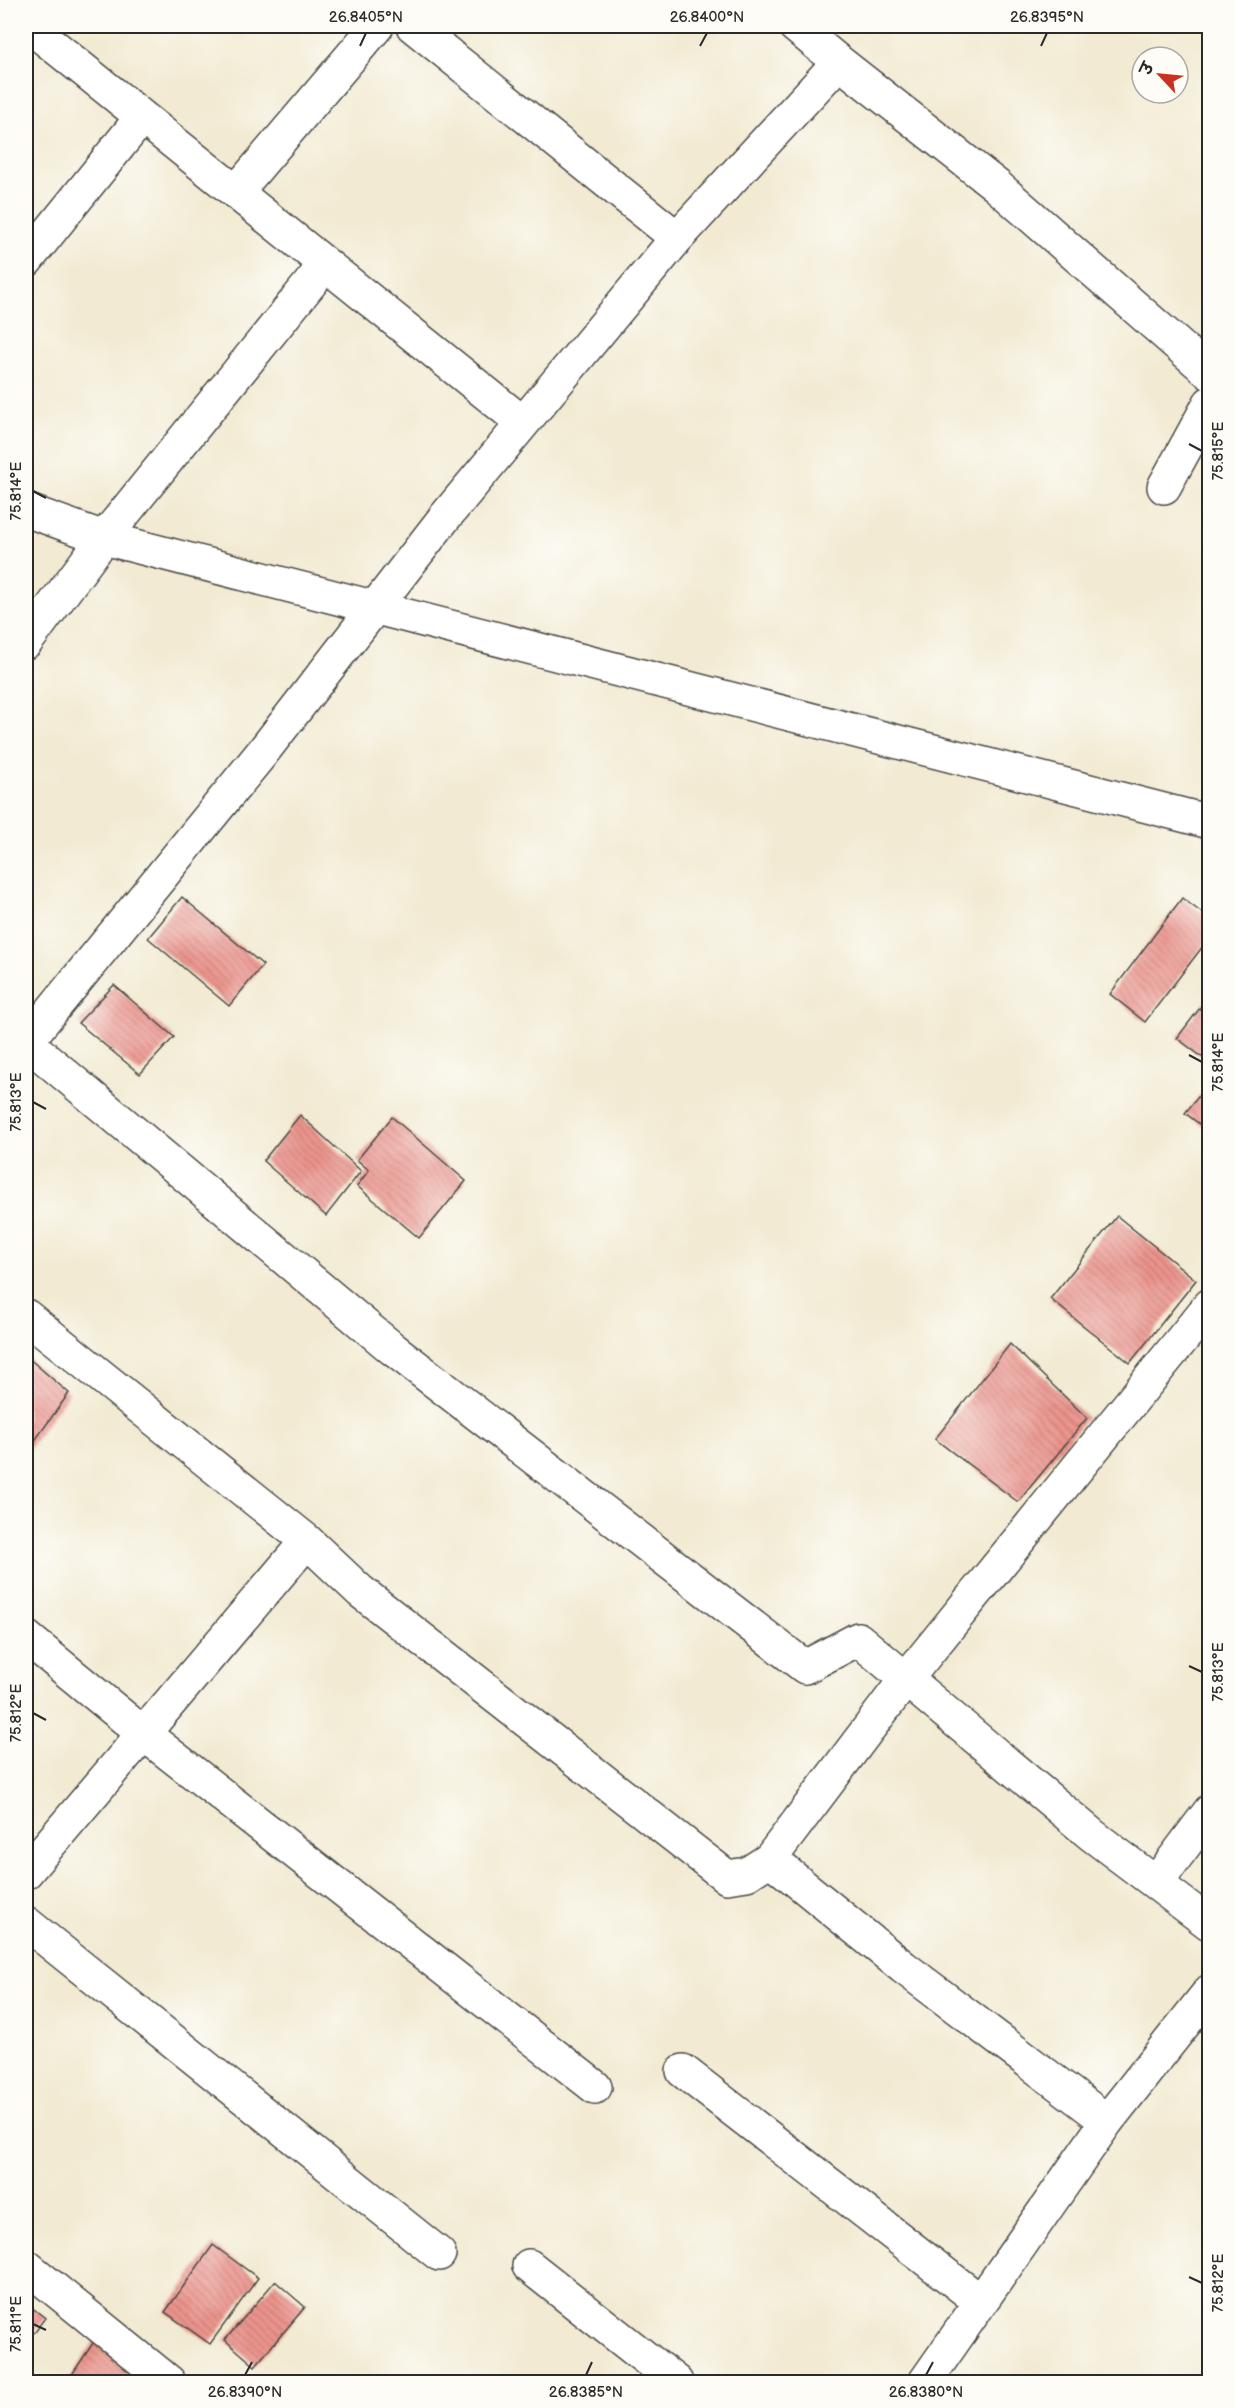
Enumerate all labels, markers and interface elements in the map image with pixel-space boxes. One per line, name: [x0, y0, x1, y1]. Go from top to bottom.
text: 26.8405°N: [329, 8, 403, 27]
text: 26.8400°N: [670, 8, 744, 27]
text: 26.8395°N: [1010, 8, 1084, 27]
north arrow: [1130, 45, 1190, 105]
text: उ: [1136, 59, 1159, 80]
text: 75.815°E: [1209, 422, 1228, 480]
text: 75.814°E: [7, 461, 26, 520]
text: 75.814°E: [1209, 1032, 1228, 1091]
text: 75.813°E: [7, 1072, 26, 1132]
text: 75.813°E: [1209, 1642, 1228, 1702]
text: 75.812°E: [7, 1684, 26, 1742]
text: 75.812°E: [1209, 2254, 1228, 2312]
text: 75.811°E: [7, 2296, 26, 2352]
text: 26.8390°N: [208, 2383, 282, 2402]
text: 26.8385°N: [549, 2383, 623, 2402]
text: 26.8380°N: [889, 2383, 963, 2402]

